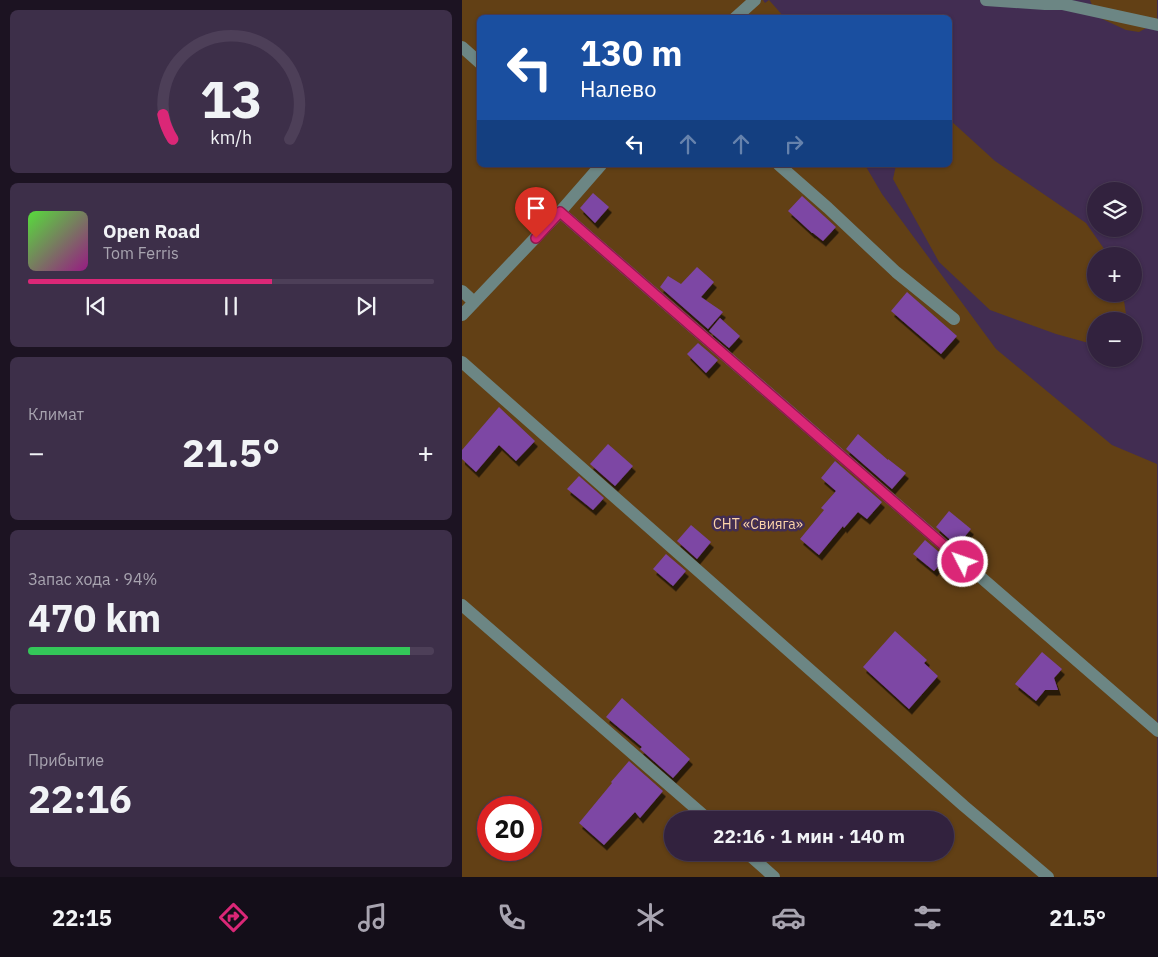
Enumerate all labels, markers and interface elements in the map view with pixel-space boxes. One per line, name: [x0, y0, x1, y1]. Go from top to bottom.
text: 130 m: [580, 30, 683, 76]
icon: left: [497, 35, 562, 100]
text: 13: [200, 65, 262, 132]
text: Налево: [580, 74, 657, 103]
text: km/h: [210, 126, 252, 149]
icon: left: [621, 130, 649, 158]
icon: ahead: [674, 130, 702, 158]
icon: ahead: [727, 130, 755, 158]
icon: right: [780, 130, 808, 158]
map controls: [1087, 182, 1142, 367]
button: layers: [1087, 182, 1142, 237]
pin: [515, 187, 557, 238]
icon: arrive: [522, 194, 550, 222]
text: Open Road: [103, 219, 200, 243]
text: Tom Ferris: [103, 243, 179, 263]
button: +: [1087, 247, 1142, 302]
icon: previous: [82, 292, 110, 320]
icon: pause: [217, 292, 245, 320]
icon: next: [352, 292, 380, 320]
button: −: [1087, 312, 1142, 367]
text: Климат: [28, 404, 84, 424]
text: 21.5°: [182, 428, 280, 477]
text: −: [28, 434, 45, 471]
text: +: [417, 434, 434, 471]
park label: СНТ «Свияга»: [713, 515, 803, 533]
position arrow: [936, 535, 988, 587]
text: Запас хода · 94%: [28, 569, 157, 589]
text: 470 km: [28, 593, 161, 642]
text: Прибытие: [28, 750, 104, 770]
text: 22:16: [28, 774, 132, 823]
speed limit sign: 20: [477, 796, 542, 861]
text: 22:16 · 1 мин · 140 m: [713, 824, 905, 848]
icon: directions: [216, 900, 251, 935]
icon: music: [355, 900, 390, 935]
icon: phone: [494, 900, 529, 935]
icon: climate: [633, 900, 668, 935]
icon: car: [771, 900, 806, 935]
icon: filters: [910, 900, 945, 935]
text: 22:15: [52, 903, 112, 932]
text: 21.5°: [1049, 903, 1106, 932]

